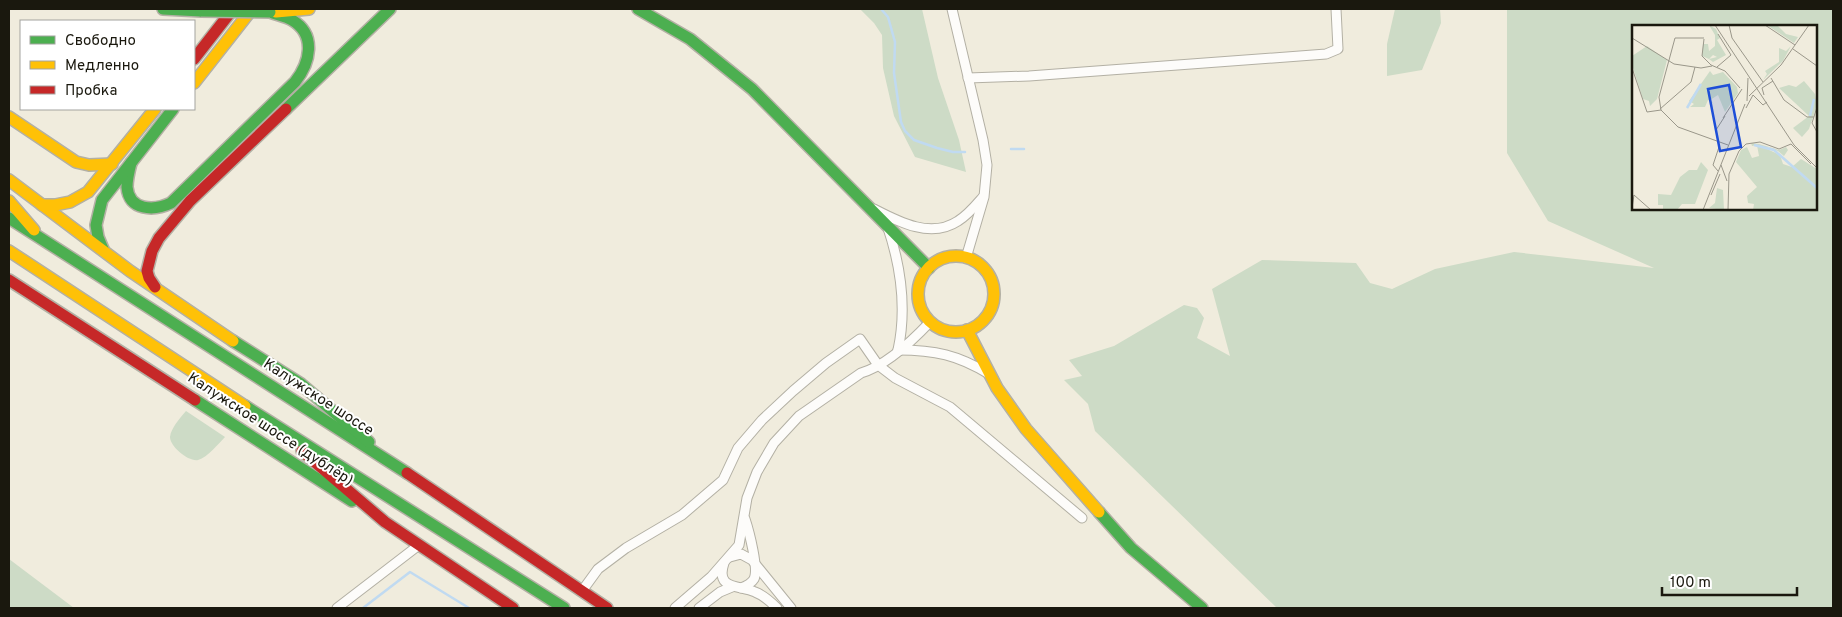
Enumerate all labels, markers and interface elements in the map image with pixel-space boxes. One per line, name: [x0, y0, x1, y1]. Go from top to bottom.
legend: [20, 20, 195, 110]
inset map: [1632, 25, 1817, 210]
text: Свободно: [65, 32, 136, 51]
text: Медленно: [65, 57, 139, 76]
text: Пробка: [65, 82, 117, 101]
street label: Калужское шоссе: [259, 355, 377, 441]
street label: Калужское шоссе (дублёр): [183, 369, 357, 491]
scale bar: [1662, 564, 1797, 596]
text: 100 m: [1670, 574, 1711, 593]

